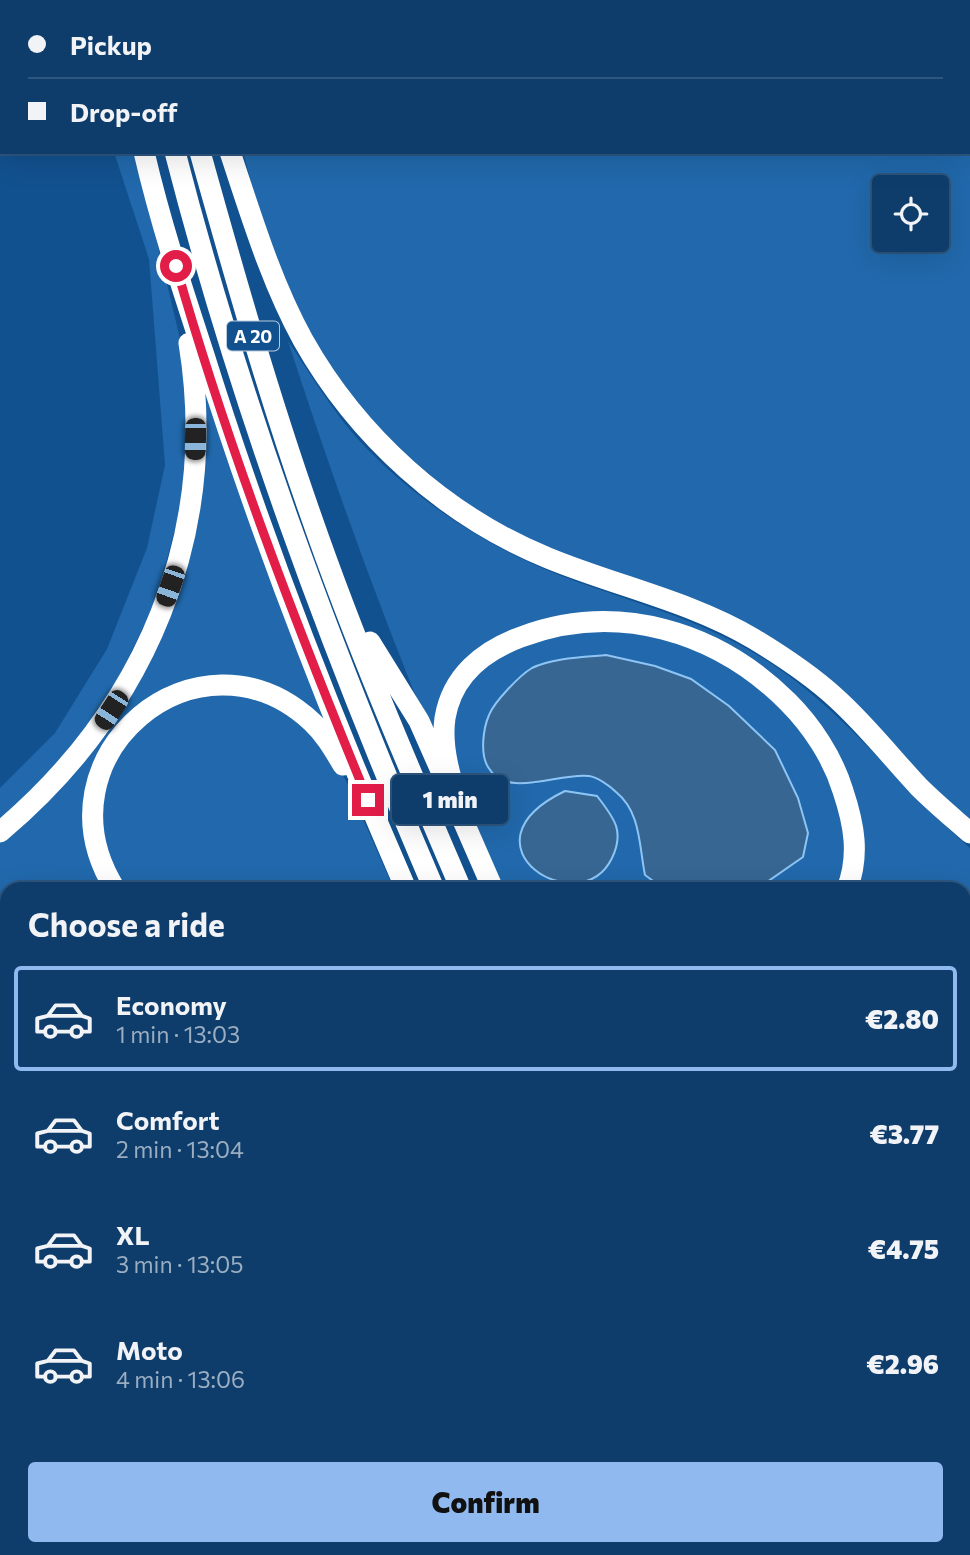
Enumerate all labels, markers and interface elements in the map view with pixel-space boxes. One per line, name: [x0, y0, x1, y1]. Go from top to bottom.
text: Pickup: [70, 29, 152, 60]
text: Drop-off: [70, 96, 177, 127]
map controls: [872, 175, 949, 252]
button: locate: [872, 175, 949, 252]
route start: [160, 250, 192, 282]
road number: A 20: [227, 322, 279, 350]
car: [185, 418, 206, 460]
car: [154, 563, 187, 609]
car: [91, 687, 132, 733]
callout: 1 min: [392, 776, 508, 824]
route end: [352, 784, 384, 816]
text: 1 min: [422, 785, 478, 813]
text: Choose a ride: [28, 904, 225, 944]
icon: car: [32, 987, 95, 1050]
text: Economy: [116, 989, 227, 1020]
text: €2.80: [865, 1003, 939, 1034]
text: 1 min · 13:03: [116, 1020, 240, 1048]
icon: car: [32, 1102, 95, 1165]
text: Comfort: [116, 1104, 219, 1135]
text: €3.77: [869, 1118, 939, 1149]
text: 2 min · 13:04: [116, 1135, 244, 1163]
icon: car: [32, 1217, 95, 1280]
text: XL: [116, 1219, 150, 1250]
text: €4.75: [868, 1233, 939, 1264]
text: 3 min · 13:05: [116, 1250, 244, 1278]
icon: car: [32, 1332, 95, 1395]
text: Moto: [116, 1334, 183, 1365]
text: €2.96: [866, 1348, 939, 1379]
text: 4 min · 13:06: [116, 1365, 245, 1393]
button: Confirm: [28, 1462, 943, 1542]

